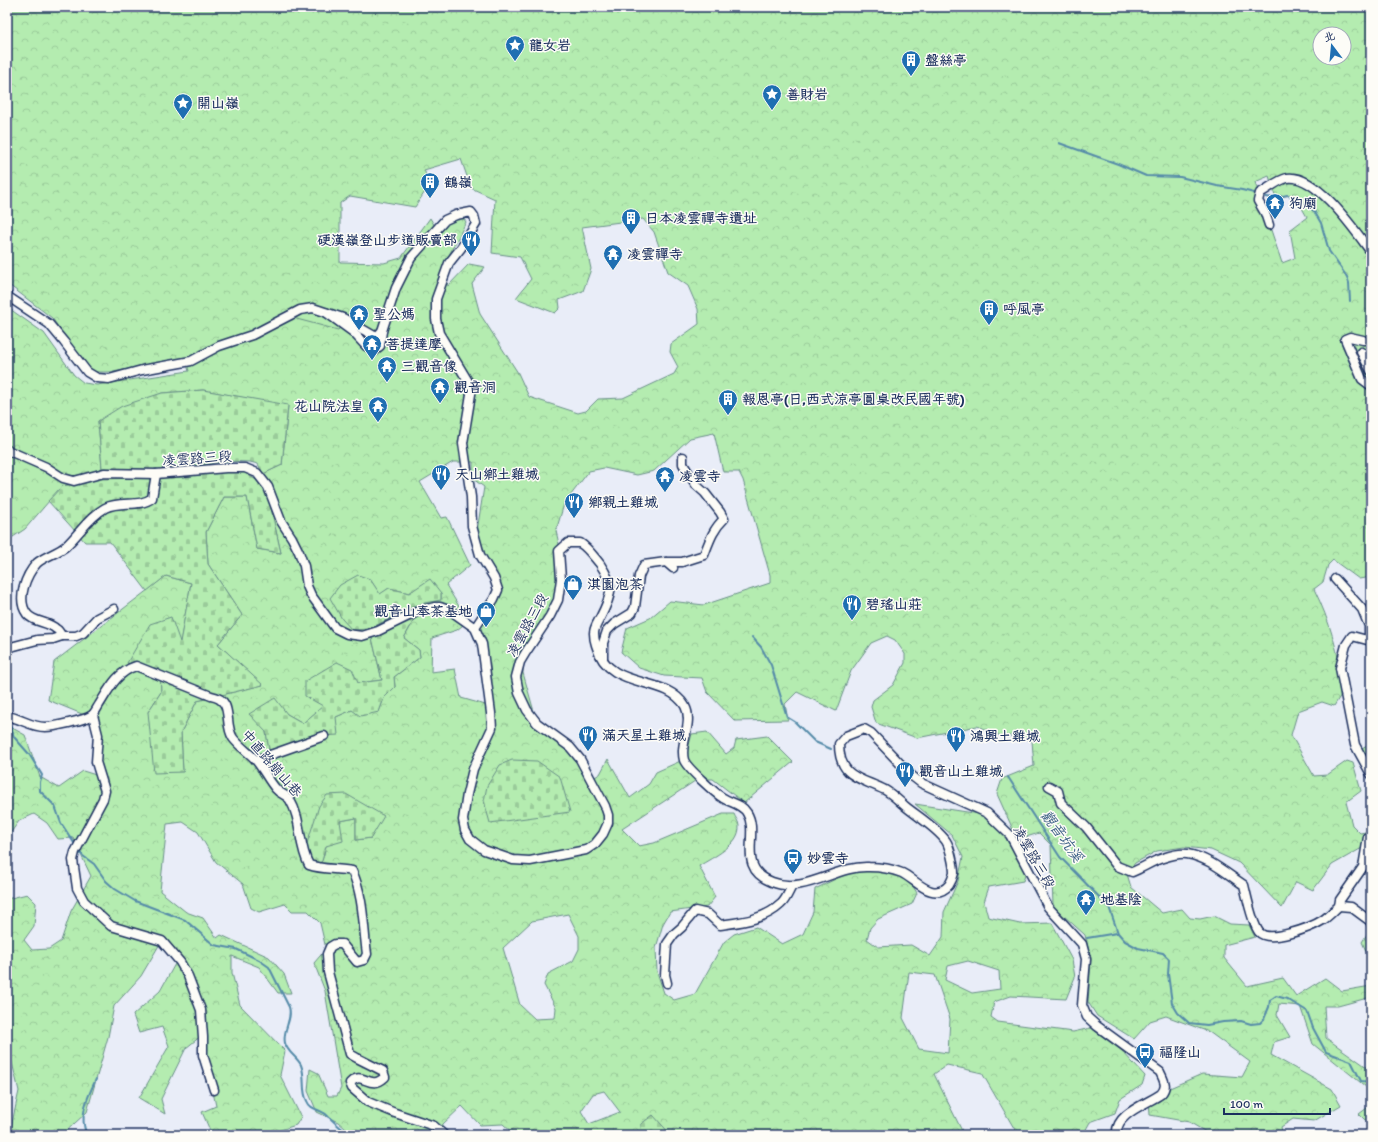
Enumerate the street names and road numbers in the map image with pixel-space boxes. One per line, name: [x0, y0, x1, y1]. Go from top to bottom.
street label: 凌雲路三段: [162, 448, 233, 469]
street label: 凌雲路三段: [503, 591, 552, 660]
street label: 中直路崩山巷: [238, 726, 306, 801]
street label: 凌雲路三段: [1009, 823, 1058, 892]

